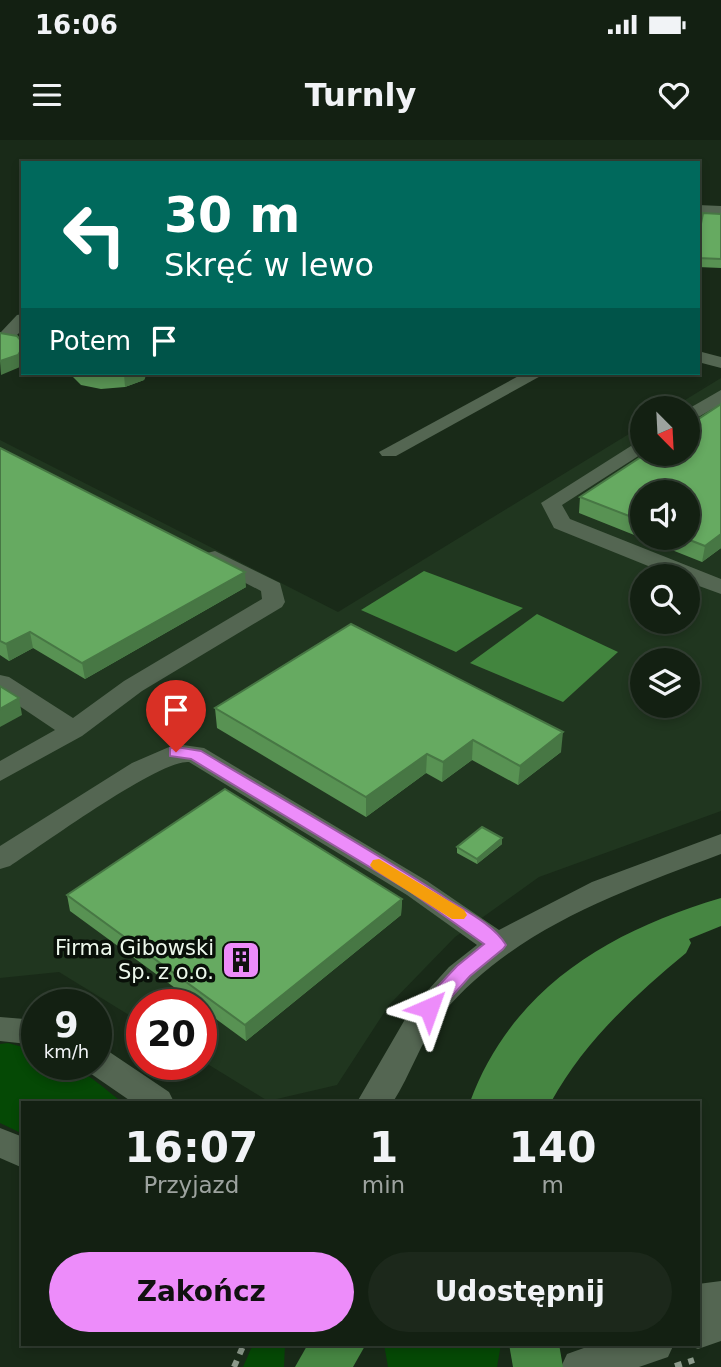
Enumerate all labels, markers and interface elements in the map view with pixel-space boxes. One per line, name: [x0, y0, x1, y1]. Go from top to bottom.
text: 16:06: [35, 10, 118, 40]
icon: menu: [28, 76, 66, 114]
text: Turnly: [305, 76, 416, 114]
icon: heart: [655, 76, 693, 114]
text: 30 m: [164, 187, 300, 244]
icon: left: [49, 189, 140, 280]
text: Skręć w lewo: [164, 246, 374, 284]
icon: arrive: [145, 322, 183, 360]
text: Potem: [49, 326, 131, 356]
north arrow: [630, 396, 700, 466]
map controls: [630, 396, 700, 718]
button: sound: [630, 480, 700, 550]
button: search: [630, 564, 700, 634]
button: layers: [630, 648, 700, 718]
pin: [146, 680, 206, 752]
icon: arrive: [157, 691, 195, 729]
place label: Firma Gibowski Sp. z o.o.: [55, 936, 214, 984]
building icon: Firma Gibowski Sp. z o.o.: [220, 939, 262, 981]
position arrow: [392, 971, 466, 1045]
speed limit sign: 20: [126, 989, 217, 1080]
text: 9: [54, 1005, 79, 1045]
text: km/h: [44, 1041, 89, 1062]
text: 16:07: [125, 1123, 258, 1172]
text: 1: [369, 1123, 398, 1172]
text: 140: [509, 1123, 596, 1172]
text: Przyjazd: [144, 1172, 239, 1198]
text: min: [362, 1172, 405, 1198]
text: m: [541, 1172, 564, 1198]
button: Zakończ: [49, 1252, 354, 1332]
button: Udostępnij: [368, 1252, 672, 1332]

